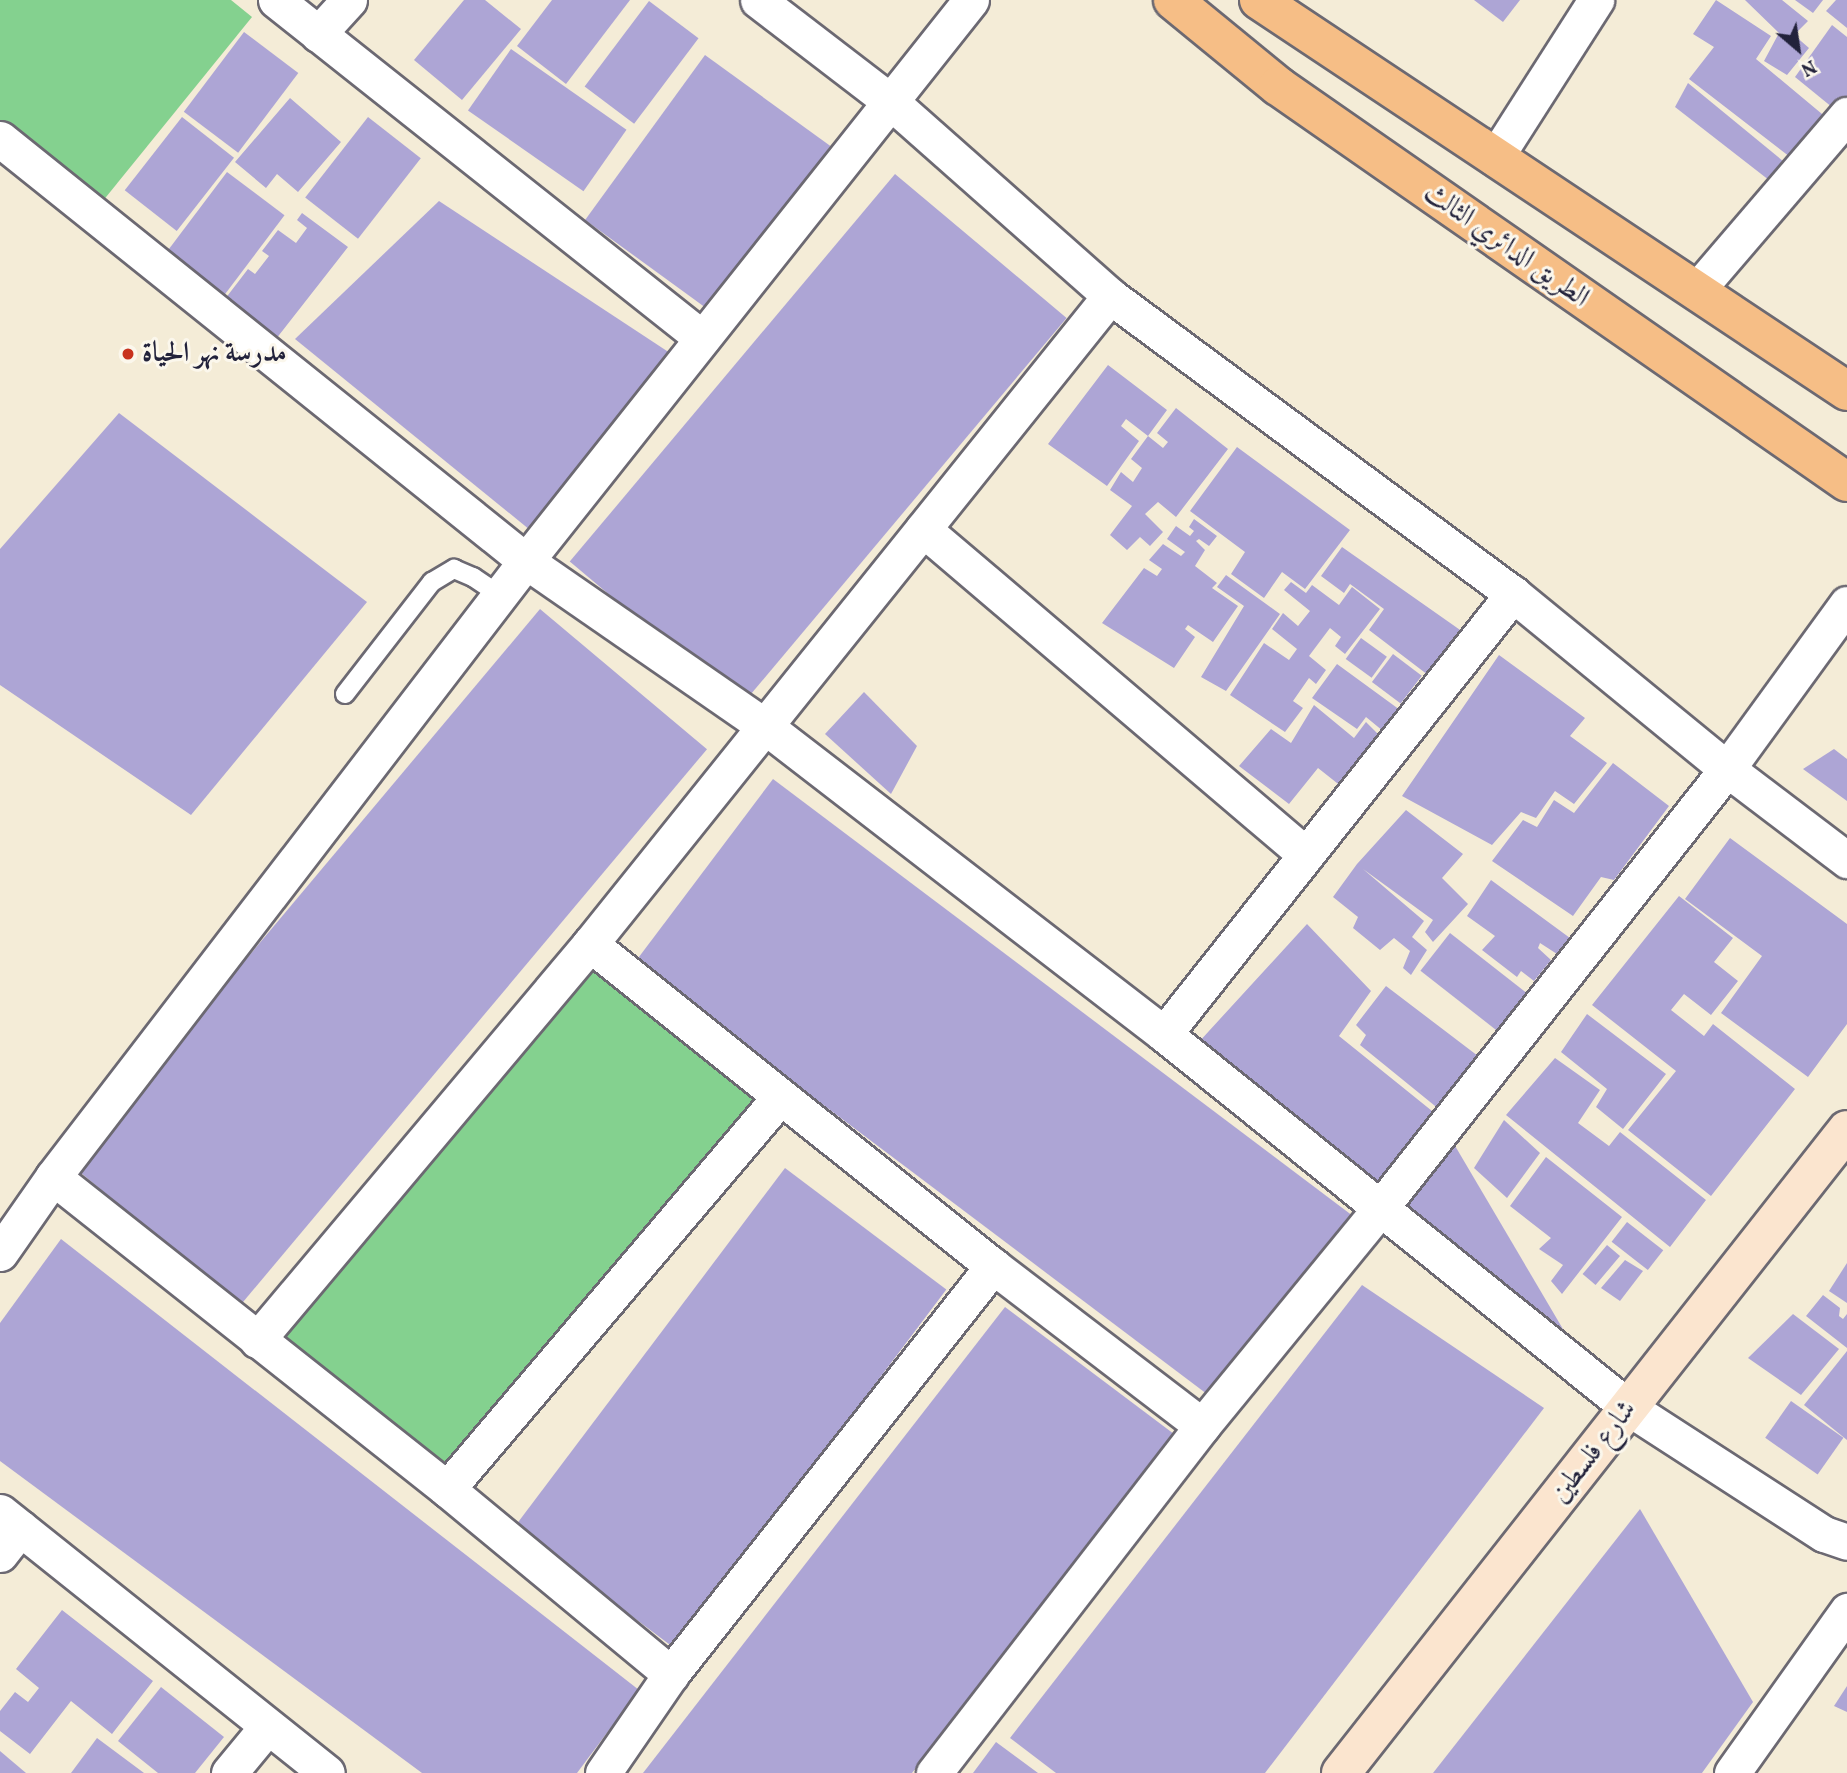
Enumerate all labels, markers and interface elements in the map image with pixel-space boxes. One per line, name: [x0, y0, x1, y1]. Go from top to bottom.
north arrow: [1763, 14, 1833, 84]
text: N: [1796, 53, 1821, 82]
street label: الطريق الدائري الثالث: [1417, 176, 1595, 316]
place label: مدرسة نهر الحياة: [142, 337, 287, 371]
marker: مدرسة نهر الحياة: [120, 346, 136, 362]
street label: شارع فلسطين: [1544, 1394, 1644, 1510]

